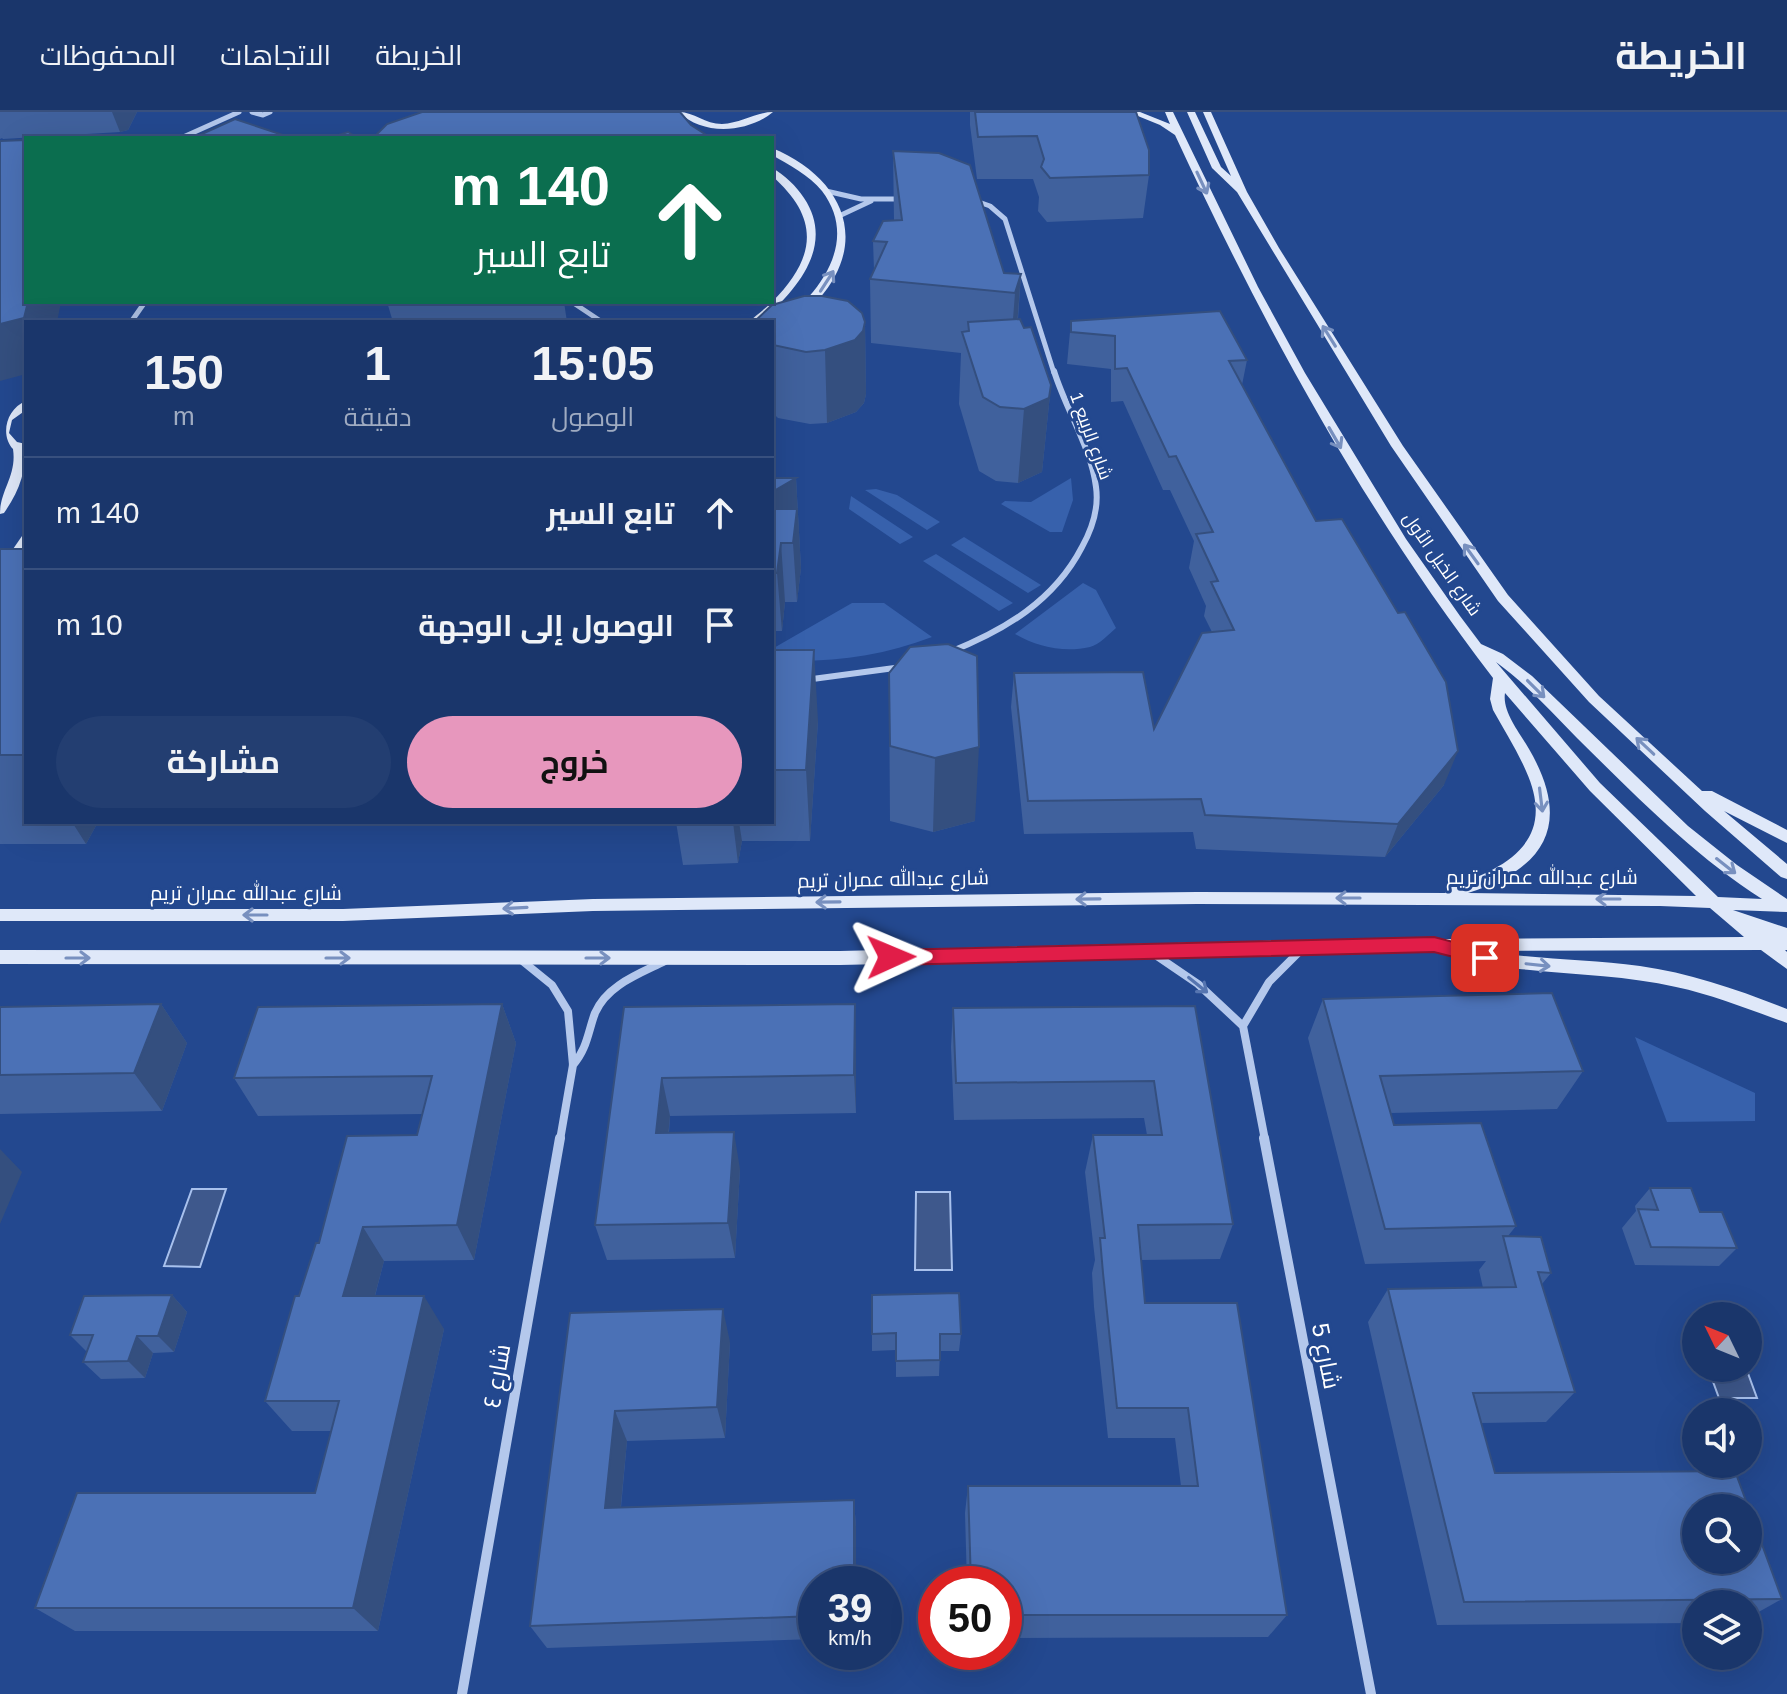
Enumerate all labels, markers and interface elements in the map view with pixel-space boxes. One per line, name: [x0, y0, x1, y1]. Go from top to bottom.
text: الخريطة: [1615, 35, 1747, 77]
text: المحفوظات: [40, 40, 176, 71]
text: الاتجاهات: [220, 40, 331, 71]
text: الخريطة: [375, 40, 463, 71]
text: 140 m: [451, 154, 610, 217]
icon: ahead: [638, 168, 742, 272]
one-way arrow: [1195, 170, 1210, 194]
text: تابع السير: [476, 234, 610, 275]
one-way arrow: [820, 270, 836, 293]
one-way arrow: [1321, 325, 1337, 348]
text: 1: [364, 337, 391, 390]
text: 15:05: [531, 337, 654, 390]
text: 150: [144, 346, 224, 399]
street label: شارع الربيع 1: [1064, 390, 1116, 483]
text: m: [173, 401, 195, 431]
text: دقيقة: [344, 402, 411, 432]
text: الوصول: [551, 402, 634, 432]
one-way arrow: [1327, 426, 1343, 449]
icon: ahead: [698, 491, 742, 535]
text: 140 m: [56, 496, 139, 529]
text: تابع السير: [546, 497, 674, 530]
street label: شارع الخيل الأول: [1397, 508, 1485, 621]
one-way arrow: [1463, 544, 1480, 565]
icon: arrive: [698, 603, 742, 647]
text: 10 m: [56, 608, 123, 641]
text: الوصول إلى الوجهة: [418, 609, 674, 642]
one-way arrow: [1527, 679, 1546, 699]
button: مشاركة: [56, 716, 391, 808]
button: خروج: [407, 716, 742, 808]
one-way arrow: [1635, 737, 1655, 756]
one-way arrow: [1534, 787, 1549, 813]
one-way arrow: [1715, 858, 1736, 875]
street label: شارع عبدالله عمران تريم: [797, 864, 989, 895]
street label: شارع عبدالله عمران تريم: [1446, 864, 1638, 891]
street label: شارع عبدالله عمران تريم: [150, 880, 342, 907]
one-way arrow: [1335, 890, 1362, 906]
one-way arrow: [1075, 891, 1102, 907]
one-way arrow: [1595, 891, 1622, 907]
one-way arrow: [815, 894, 842, 910]
one-way arrow: [502, 901, 529, 916]
one-way arrow: [242, 907, 269, 923]
position arrow: [849, 915, 933, 999]
pin: [1451, 924, 1519, 992]
icon: arrive: [1463, 936, 1507, 980]
one-way arrow: [64, 950, 91, 965]
one-way arrow: [324, 950, 351, 966]
one-way arrow: [584, 950, 611, 966]
one-way arrow: [1524, 958, 1551, 973]
one-way arrow: [1187, 976, 1208, 994]
north arrow: [1682, 1302, 1762, 1382]
map controls: [1682, 1302, 1762, 1670]
street label: شارع 5: [1304, 1321, 1346, 1392]
street label: شارع ٤: [478, 1342, 518, 1410]
button: sound: [1682, 1398, 1762, 1478]
button: search: [1682, 1494, 1762, 1574]
speed limit sign: 50: [918, 1566, 1022, 1670]
text: 39: [828, 1586, 872, 1630]
button: layers: [1682, 1590, 1762, 1670]
text: km/h: [828, 1627, 872, 1649]

